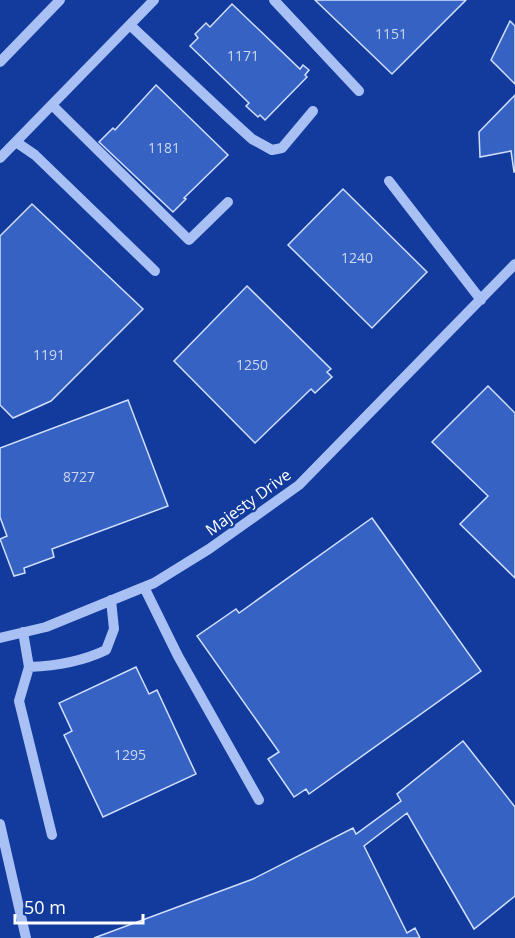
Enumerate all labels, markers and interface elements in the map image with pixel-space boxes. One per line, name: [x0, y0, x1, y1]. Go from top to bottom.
house number: 1151: [375, 24, 407, 43]
house number: 1171: [227, 46, 259, 65]
house number: 1181: [148, 138, 180, 157]
house number: 1240: [341, 248, 373, 267]
house number: 1191: [33, 345, 65, 364]
house number: 1250: [236, 355, 268, 374]
street label: Majesty Drive: [201, 463, 295, 541]
house number: 8727: [63, 467, 95, 486]
house number: 1295: [114, 745, 146, 764]
scale bar: [15, 887, 142, 925]
text: 50 m: [24, 895, 66, 919]

